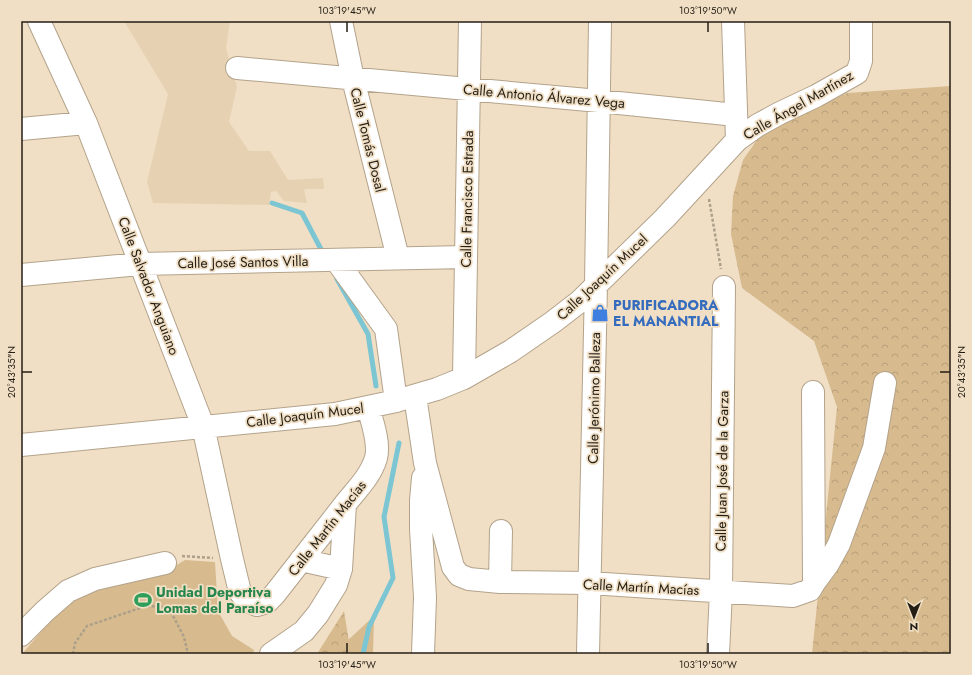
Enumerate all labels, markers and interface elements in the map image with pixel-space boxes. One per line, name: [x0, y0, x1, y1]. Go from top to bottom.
text: 103°19'45"W: [318, 3, 376, 18]
text: 103°19'50"W: [679, 3, 737, 18]
street label: Calle Ángel Martínez: [739, 65, 857, 145]
street label: Calle Antonio Álvarez Vega: [462, 79, 626, 113]
street label: Calle Tomás Dosal: [345, 86, 391, 194]
street label: Calle Francisco Estrada: [456, 130, 478, 268]
street label: Calle Salvador Anguiano: [113, 214, 185, 358]
street label: Calle Joaquín Mucel: [552, 229, 652, 325]
street label: Calle José Santos Villa: [177, 251, 309, 273]
place label: PURIFICADORA EL MANANTIAL: [613, 295, 719, 331]
shop icon: PURIFICADORA EL MANANTIAL: [590, 303, 610, 323]
street label: Calle Jerónimo Balleza: [583, 332, 605, 464]
text: 20°43'35"N: [4, 346, 19, 398]
text: 20°43'35"N: [954, 346, 969, 398]
street label: Calle Juan José de la Garza: [711, 390, 733, 552]
street label: Calle Joaquín Mucel: [245, 398, 365, 432]
street label: Calle Martín Macías: [283, 476, 371, 580]
street label: Calle Martín Macías: [582, 574, 700, 600]
place label: Unidad Deportiva Lomas del Paraíso: [156, 582, 274, 618]
sports icon: Unidad Deportiva Lomas del Paraíso: [133, 590, 153, 610]
north arrow: [894, 597, 934, 637]
text: N: [910, 619, 918, 635]
text: 103°19'45"W: [318, 657, 376, 672]
text: 103°19'50"W: [679, 657, 737, 672]

